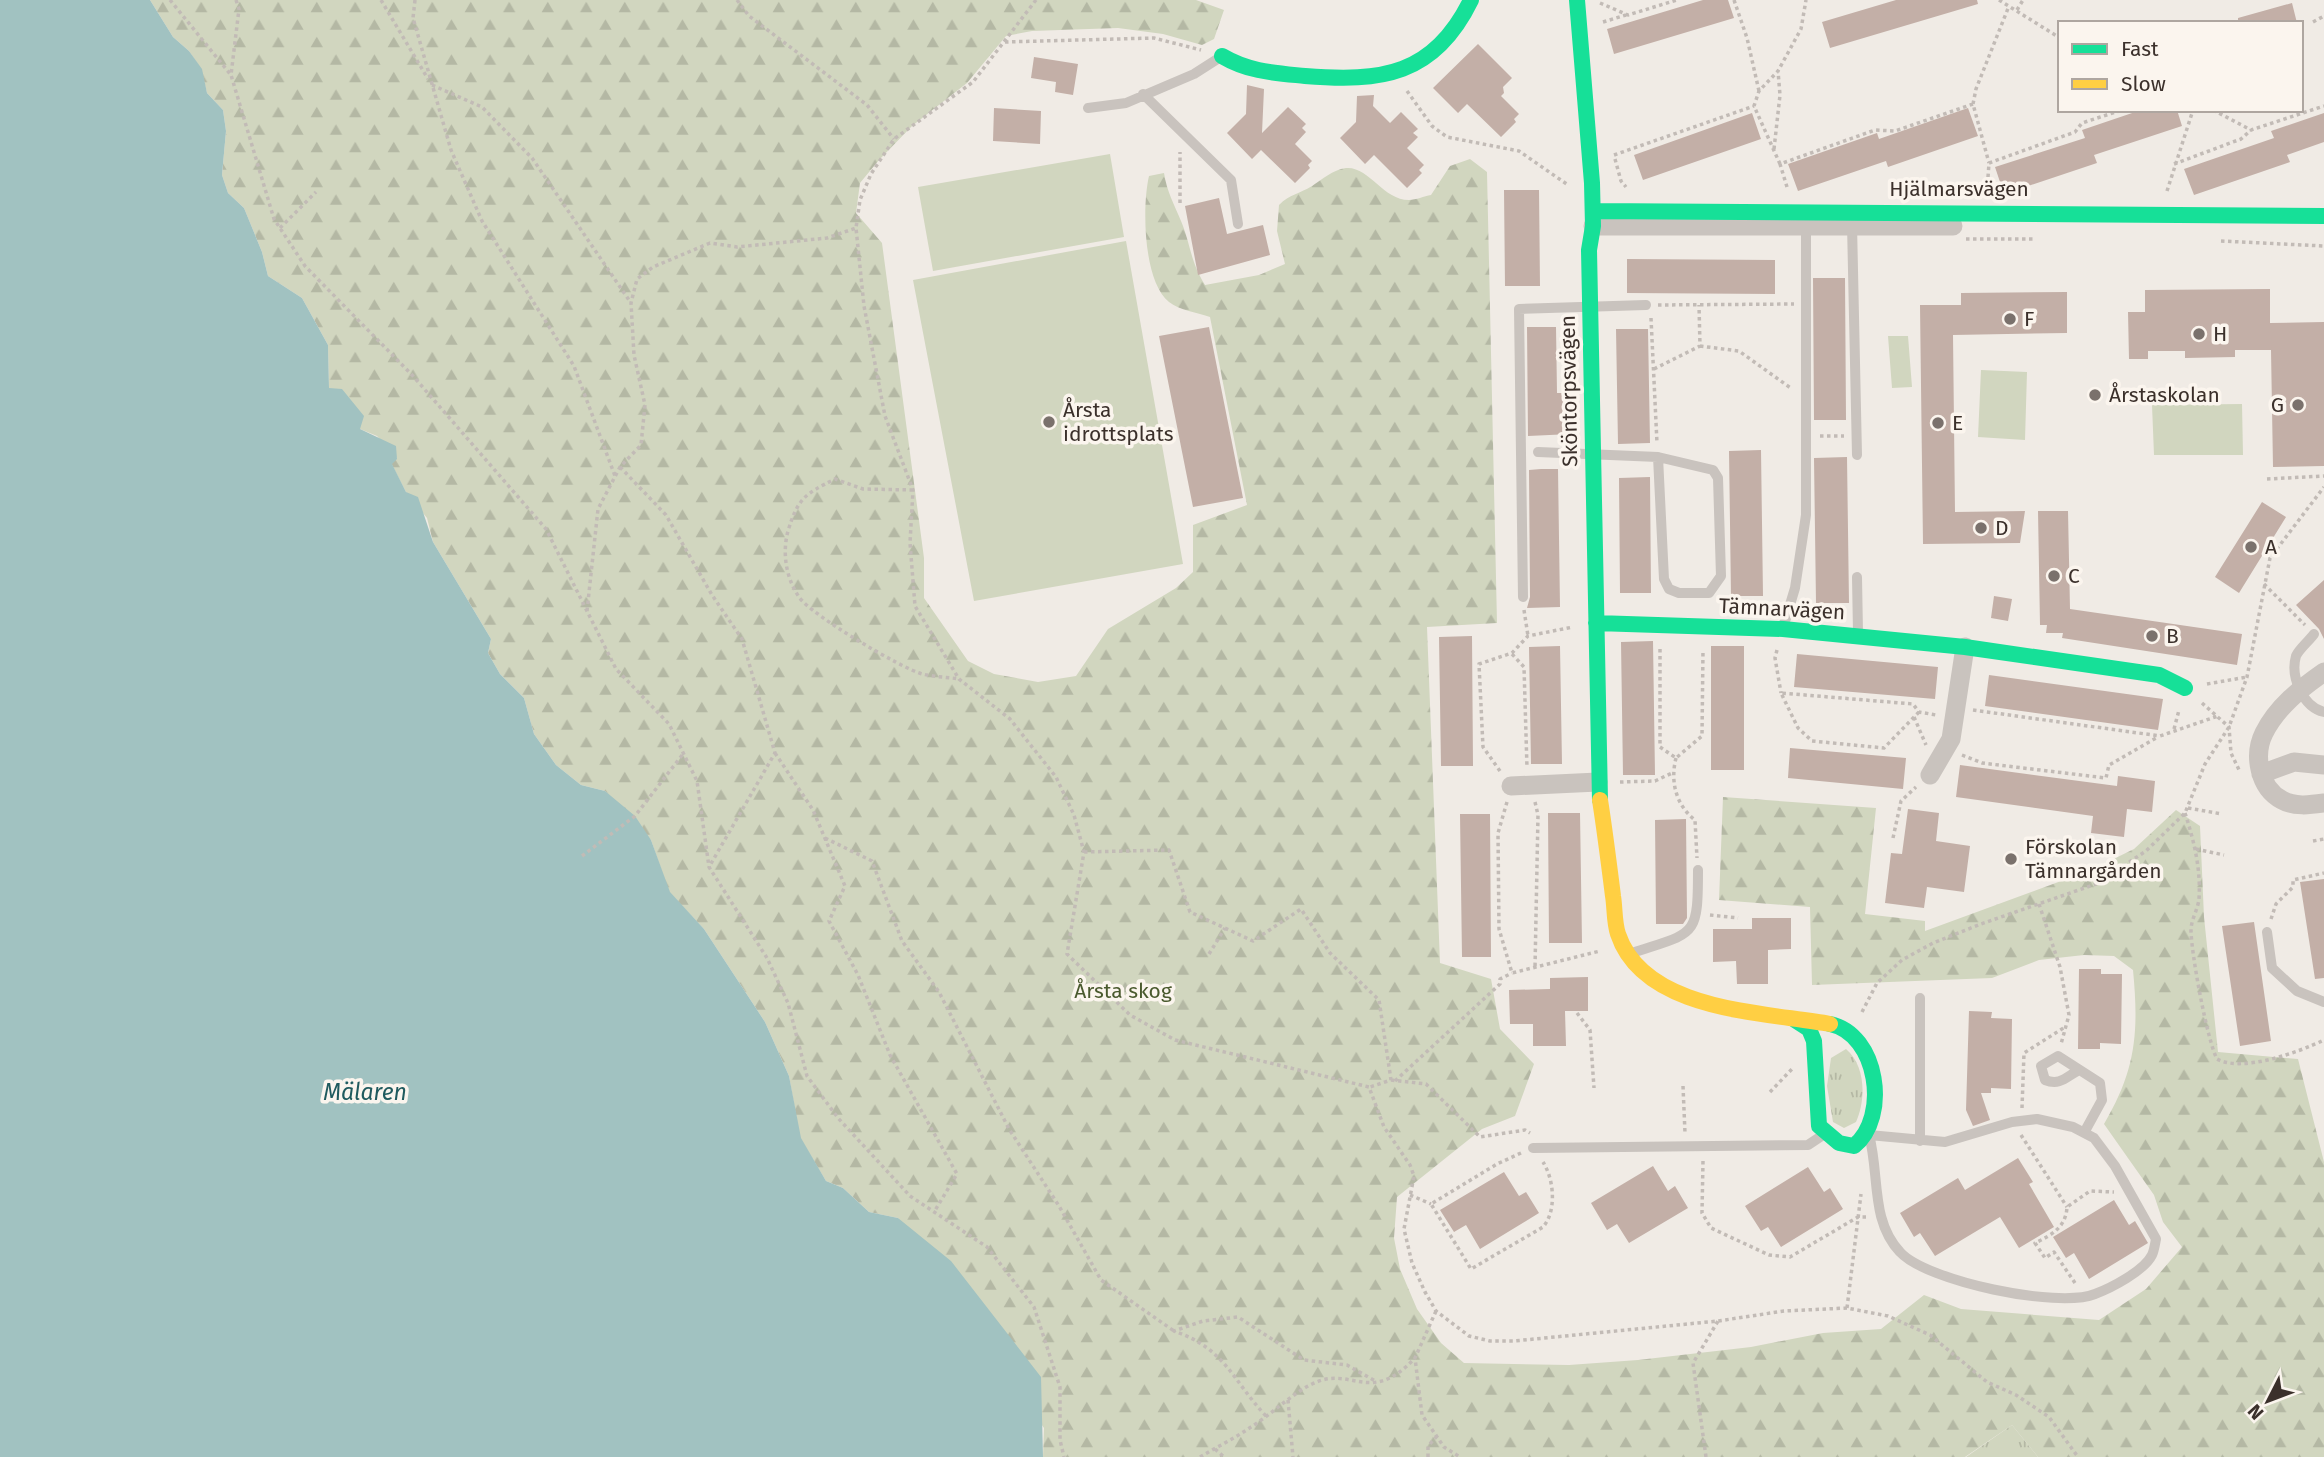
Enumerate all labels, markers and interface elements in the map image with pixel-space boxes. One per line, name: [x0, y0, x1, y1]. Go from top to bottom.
legend: [2058, 21, 2303, 112]
text: Fast: [2121, 36, 2159, 62]
text: Slow: [2121, 71, 2166, 97]
street label: Hjälmarsvägen: [1889, 176, 2029, 202]
place label: F: [2024, 306, 2034, 332]
marker: F: [2002, 311, 2018, 327]
street label: Sköntorpsvägen: [1555, 315, 1583, 467]
place label: H: [2213, 321, 2227, 347]
marker: H: [2191, 326, 2207, 342]
place label: Årstaskolan: [2109, 382, 2220, 408]
marker: Årstaskolan: [2087, 387, 2103, 403]
place label: G: [2271, 392, 2284, 418]
place label: Årsta idrottsplats: [1063, 397, 1174, 447]
marker: G: [2290, 397, 2306, 413]
place label: E: [1952, 410, 1963, 436]
marker: Årsta idrottsplats: [1041, 414, 1057, 430]
marker: E: [1930, 415, 1946, 431]
place label: D: [1995, 515, 2009, 541]
marker: D: [1973, 520, 1989, 536]
place label: A: [2265, 534, 2277, 560]
marker: A: [2243, 539, 2259, 555]
place label: C: [2068, 563, 2080, 589]
marker: C: [2046, 568, 2062, 584]
street label: Tämnarvägen: [1718, 593, 1846, 625]
place label: B: [2166, 623, 2179, 649]
marker: B: [2144, 628, 2160, 644]
place label: Förskolan Tämnargården: [2025, 834, 2161, 884]
marker: Förskolan Tämnargården: [2003, 851, 2019, 867]
park label: Årsta skog: [1074, 978, 1172, 1004]
water label: Mälaren: [323, 1078, 407, 1106]
north arrow: [2233, 1366, 2303, 1436]
text: N: [2243, 1400, 2269, 1424]

